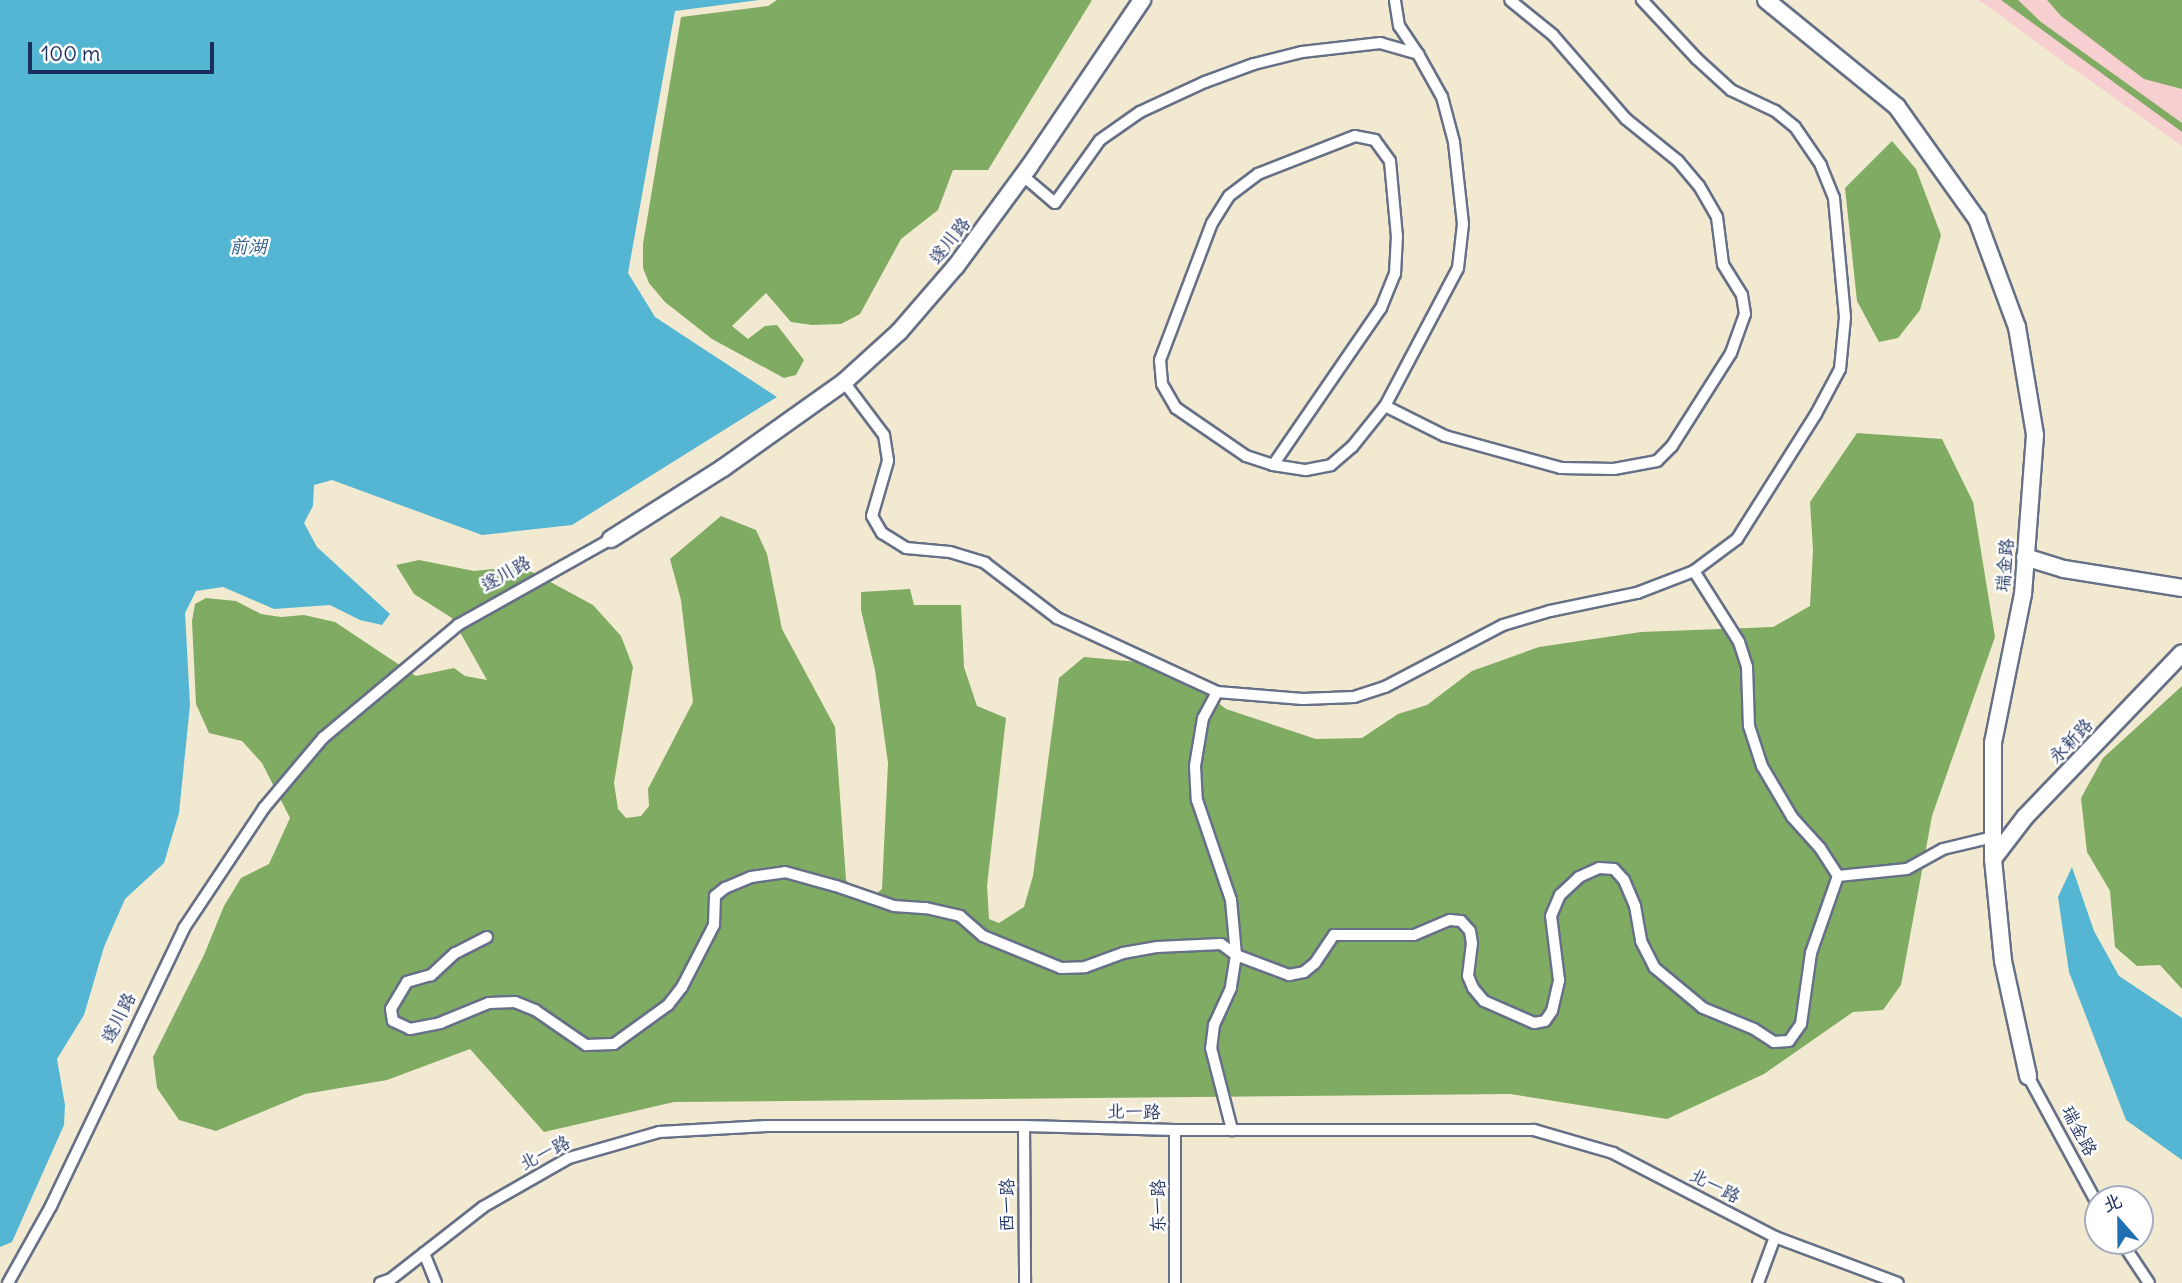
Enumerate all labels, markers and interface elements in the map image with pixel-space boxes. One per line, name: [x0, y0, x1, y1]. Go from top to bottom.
scale bar: [32, 28, 217, 72]
text: 100 m: [41, 40, 100, 67]
street label: 遂川路: [925, 213, 975, 269]
water label: 前湖: [229, 236, 267, 258]
street label: 瑞金路: [1992, 537, 2018, 593]
street label: 遂川路: [477, 551, 535, 597]
street label: 永新路: [2044, 714, 2098, 768]
street label: 遂川路: [97, 989, 141, 1047]
street label: 北一路: [1107, 1101, 1161, 1123]
street label: 瑞金路: [2057, 1102, 2101, 1160]
street label: 北一路: [516, 1131, 574, 1175]
street label: 北一路: [1686, 1164, 1744, 1208]
street label: 西一路: [996, 1178, 1018, 1232]
street label: 东一路: [1147, 1179, 1169, 1233]
north arrow: [2084, 1185, 2154, 1255]
text: 北: [2099, 1188, 2125, 1217]

